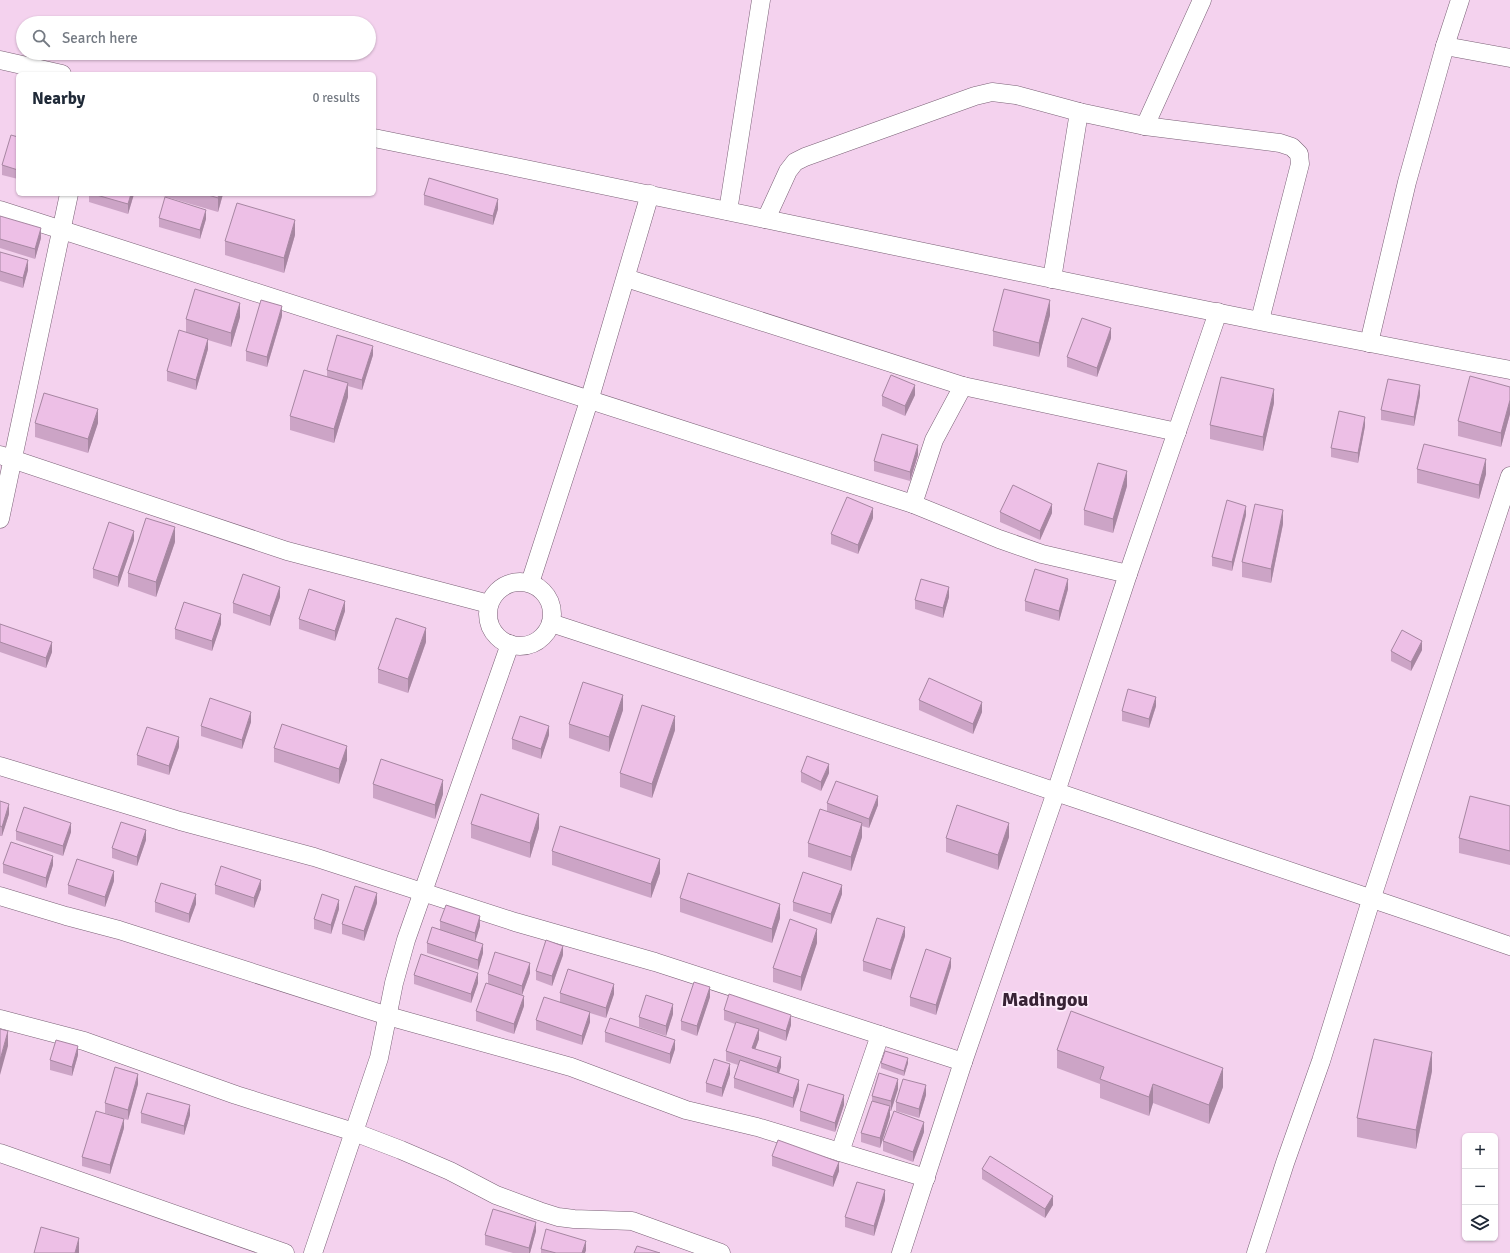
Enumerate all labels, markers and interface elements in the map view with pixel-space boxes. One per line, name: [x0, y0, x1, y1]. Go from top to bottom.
search box: [16, 16, 376, 60]
icon: search: [30, 27, 52, 49]
text: Search here: [62, 29, 138, 47]
text: Nearby: [32, 88, 85, 109]
text: 0 results: [312, 90, 360, 106]
district label: Madingou: [1002, 987, 1088, 1012]
map controls: [1462, 1133, 1498, 1241]
button: +: [1462, 1133, 1498, 1169]
button: −: [1462, 1169, 1498, 1205]
button: layers: [1462, 1205, 1498, 1241]

